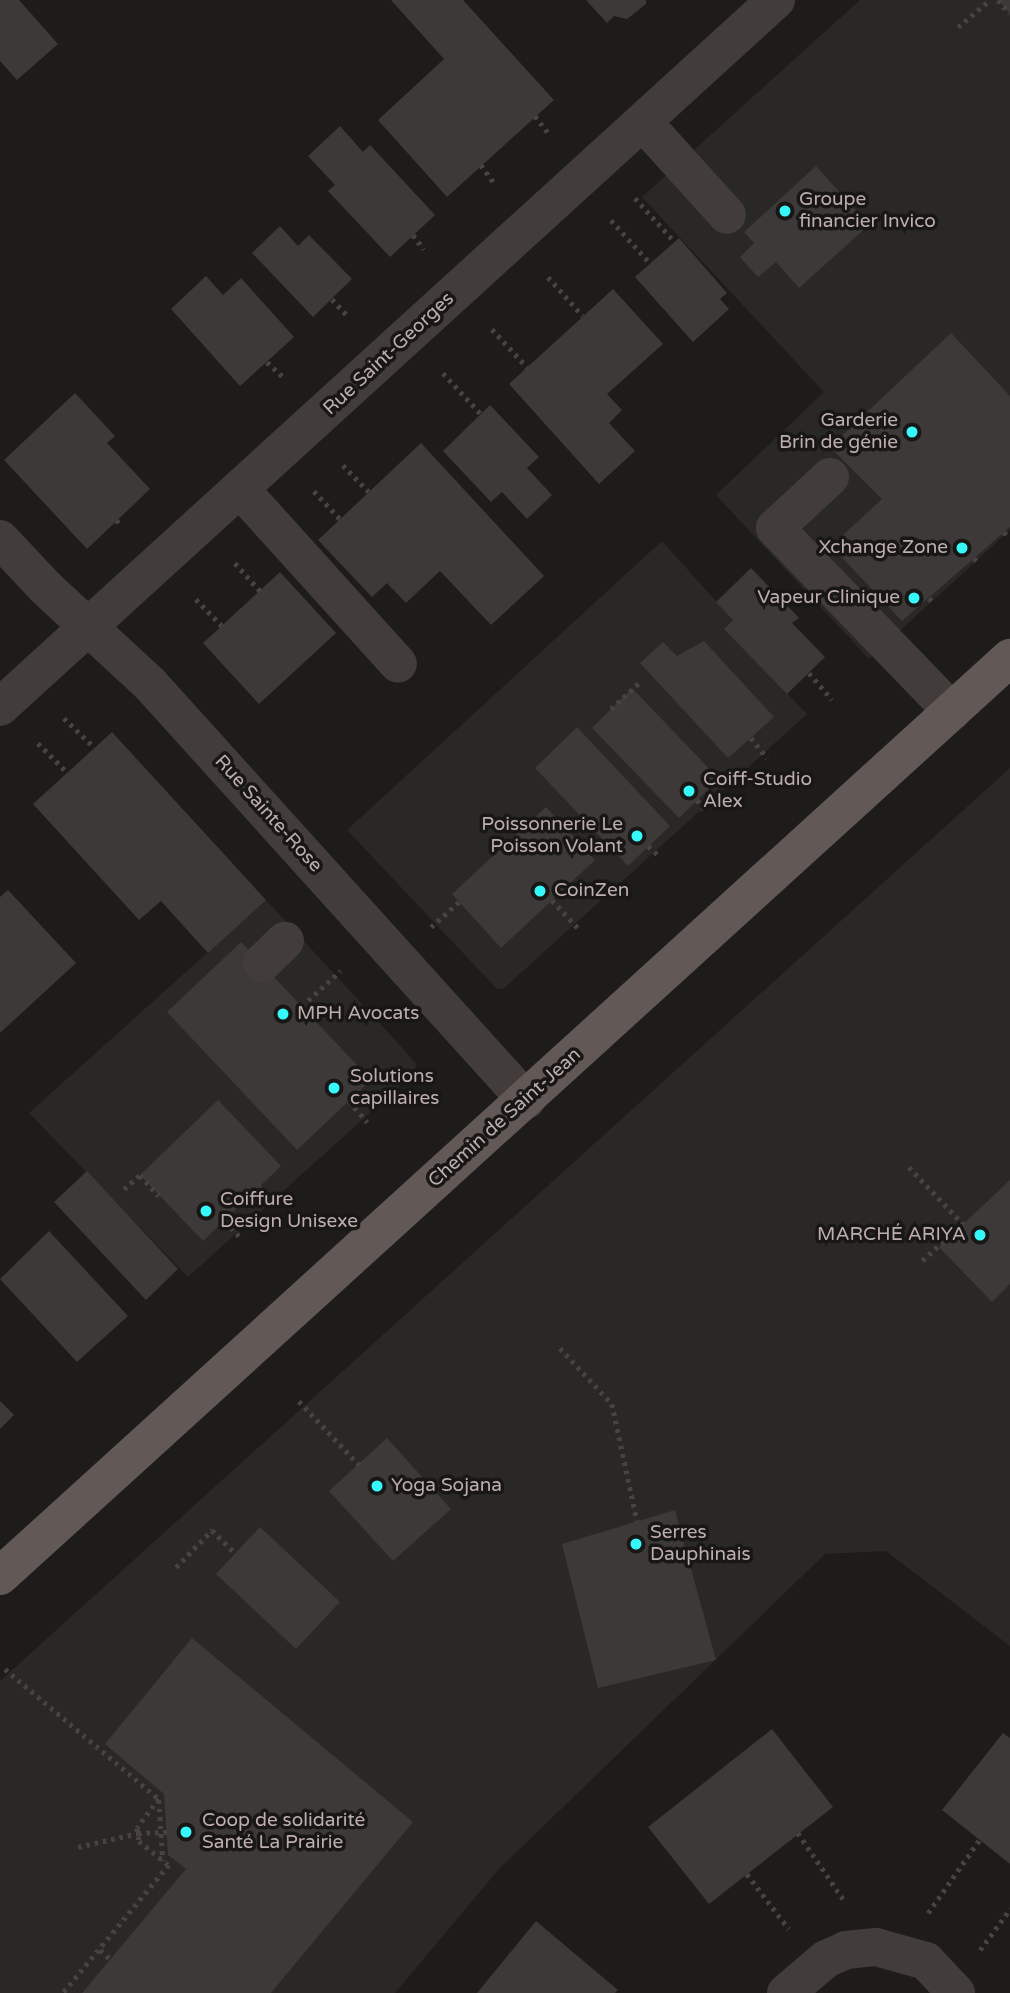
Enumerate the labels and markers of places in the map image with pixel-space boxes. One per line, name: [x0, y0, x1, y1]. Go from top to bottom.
place label: Groupe financier Invico: [799, 189, 936, 233]
marker: Groupe financier Invico: [777, 203, 793, 219]
place label: Garderie Brin de génie: [779, 410, 898, 454]
marker: Garderie Brin de génie: [904, 424, 920, 440]
place label: Xchange Zone: [818, 537, 948, 559]
marker: Xchange Zone: [954, 540, 970, 556]
place label: Vapeur Clinique: [757, 587, 900, 609]
marker: Vapeur Clinique: [906, 590, 922, 606]
place label: Coiff-Studio Alex: [703, 769, 812, 813]
marker: Coiff-Studio Alex: [681, 783, 697, 799]
place label: Poissonnerie Le Poisson Volant: [481, 814, 623, 858]
marker: Poissonnerie Le Poisson Volant: [629, 828, 645, 844]
place label: CoinZen: [554, 880, 629, 902]
marker: CoinZen: [532, 883, 548, 899]
place label: MPH Avocats: [297, 1003, 419, 1025]
marker: MPH Avocats: [275, 1006, 291, 1022]
place label: Solutions capillaires: [350, 1066, 439, 1110]
marker: Solutions capillaires: [324, 1078, 344, 1098]
place label: Coiffure Design Unisexe: [220, 1189, 358, 1233]
marker: Coiffure Design Unisexe: [198, 1203, 214, 1219]
place label: MARCHÉ ARIYA: [817, 1224, 966, 1246]
marker: MARCHÉ ARIYA: [972, 1227, 988, 1243]
place label: Yoga Sojana: [391, 1475, 502, 1497]
marker: Yoga Sojana: [369, 1478, 385, 1494]
place label: Serres Dauphinais: [650, 1522, 751, 1566]
marker: Serres Dauphinais: [628, 1536, 644, 1552]
place label: Coop de solidarité Santé La Prairie: [202, 1810, 365, 1854]
marker: Coop de solidarité Santé La Prairie: [176, 1822, 196, 1842]

